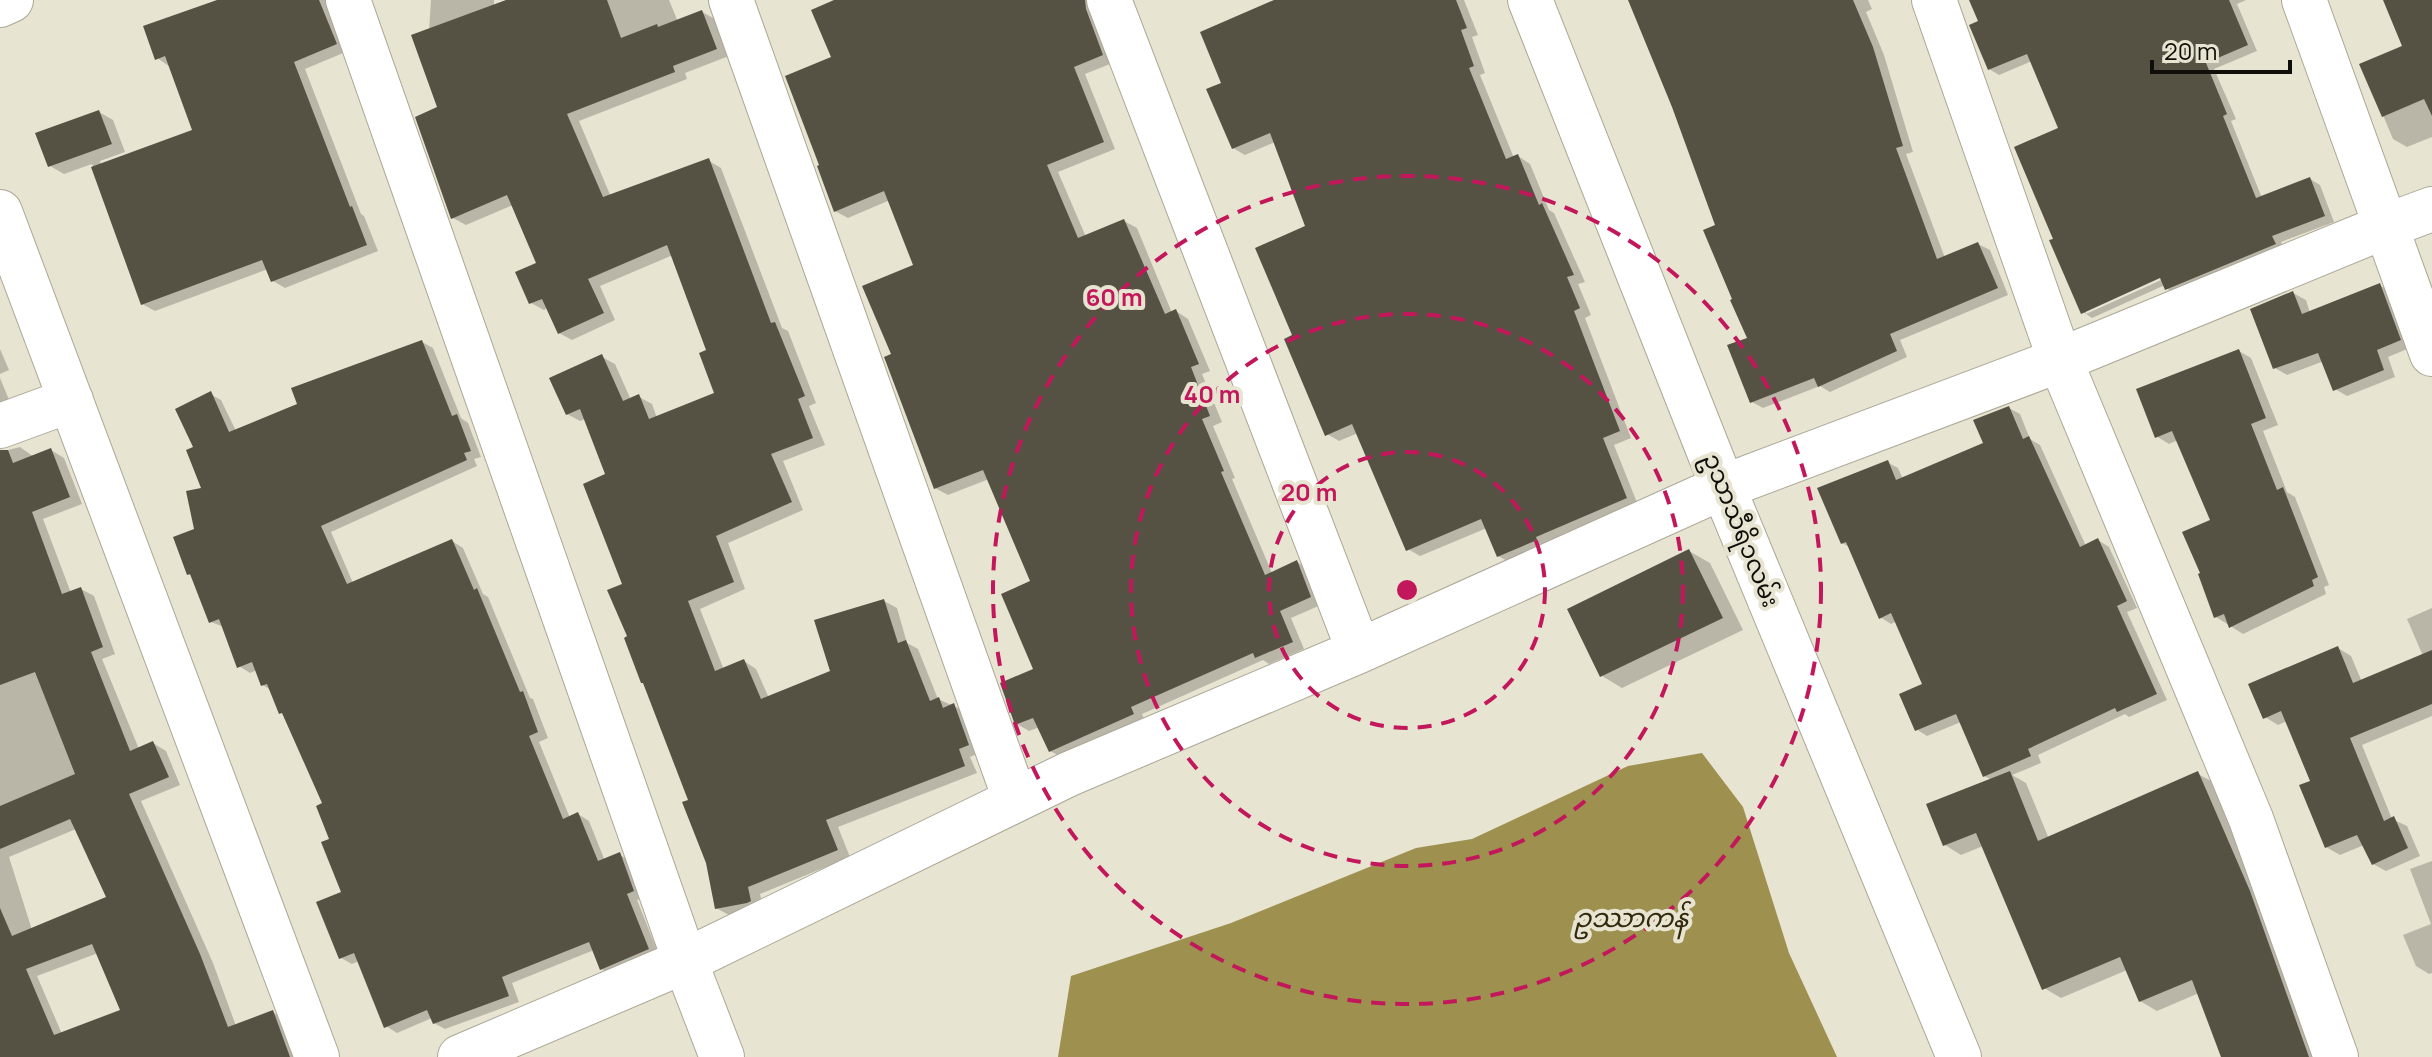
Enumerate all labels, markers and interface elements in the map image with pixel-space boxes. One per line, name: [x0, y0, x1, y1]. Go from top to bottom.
scale bar: [2152, 24, 2290, 74]
text: 20 m: [2164, 34, 2217, 67]
text: 60 m: [1085, 280, 1143, 313]
text: 40 m: [1184, 377, 1240, 410]
street label: ဥသာသီရိ၁လမ်း: [1693, 447, 1788, 613]
text: 20 m: [1281, 475, 1337, 508]
centre of rings: [1393, 576, 1421, 604]
water label: ဥဿာကန်: [1574, 899, 1692, 940]

